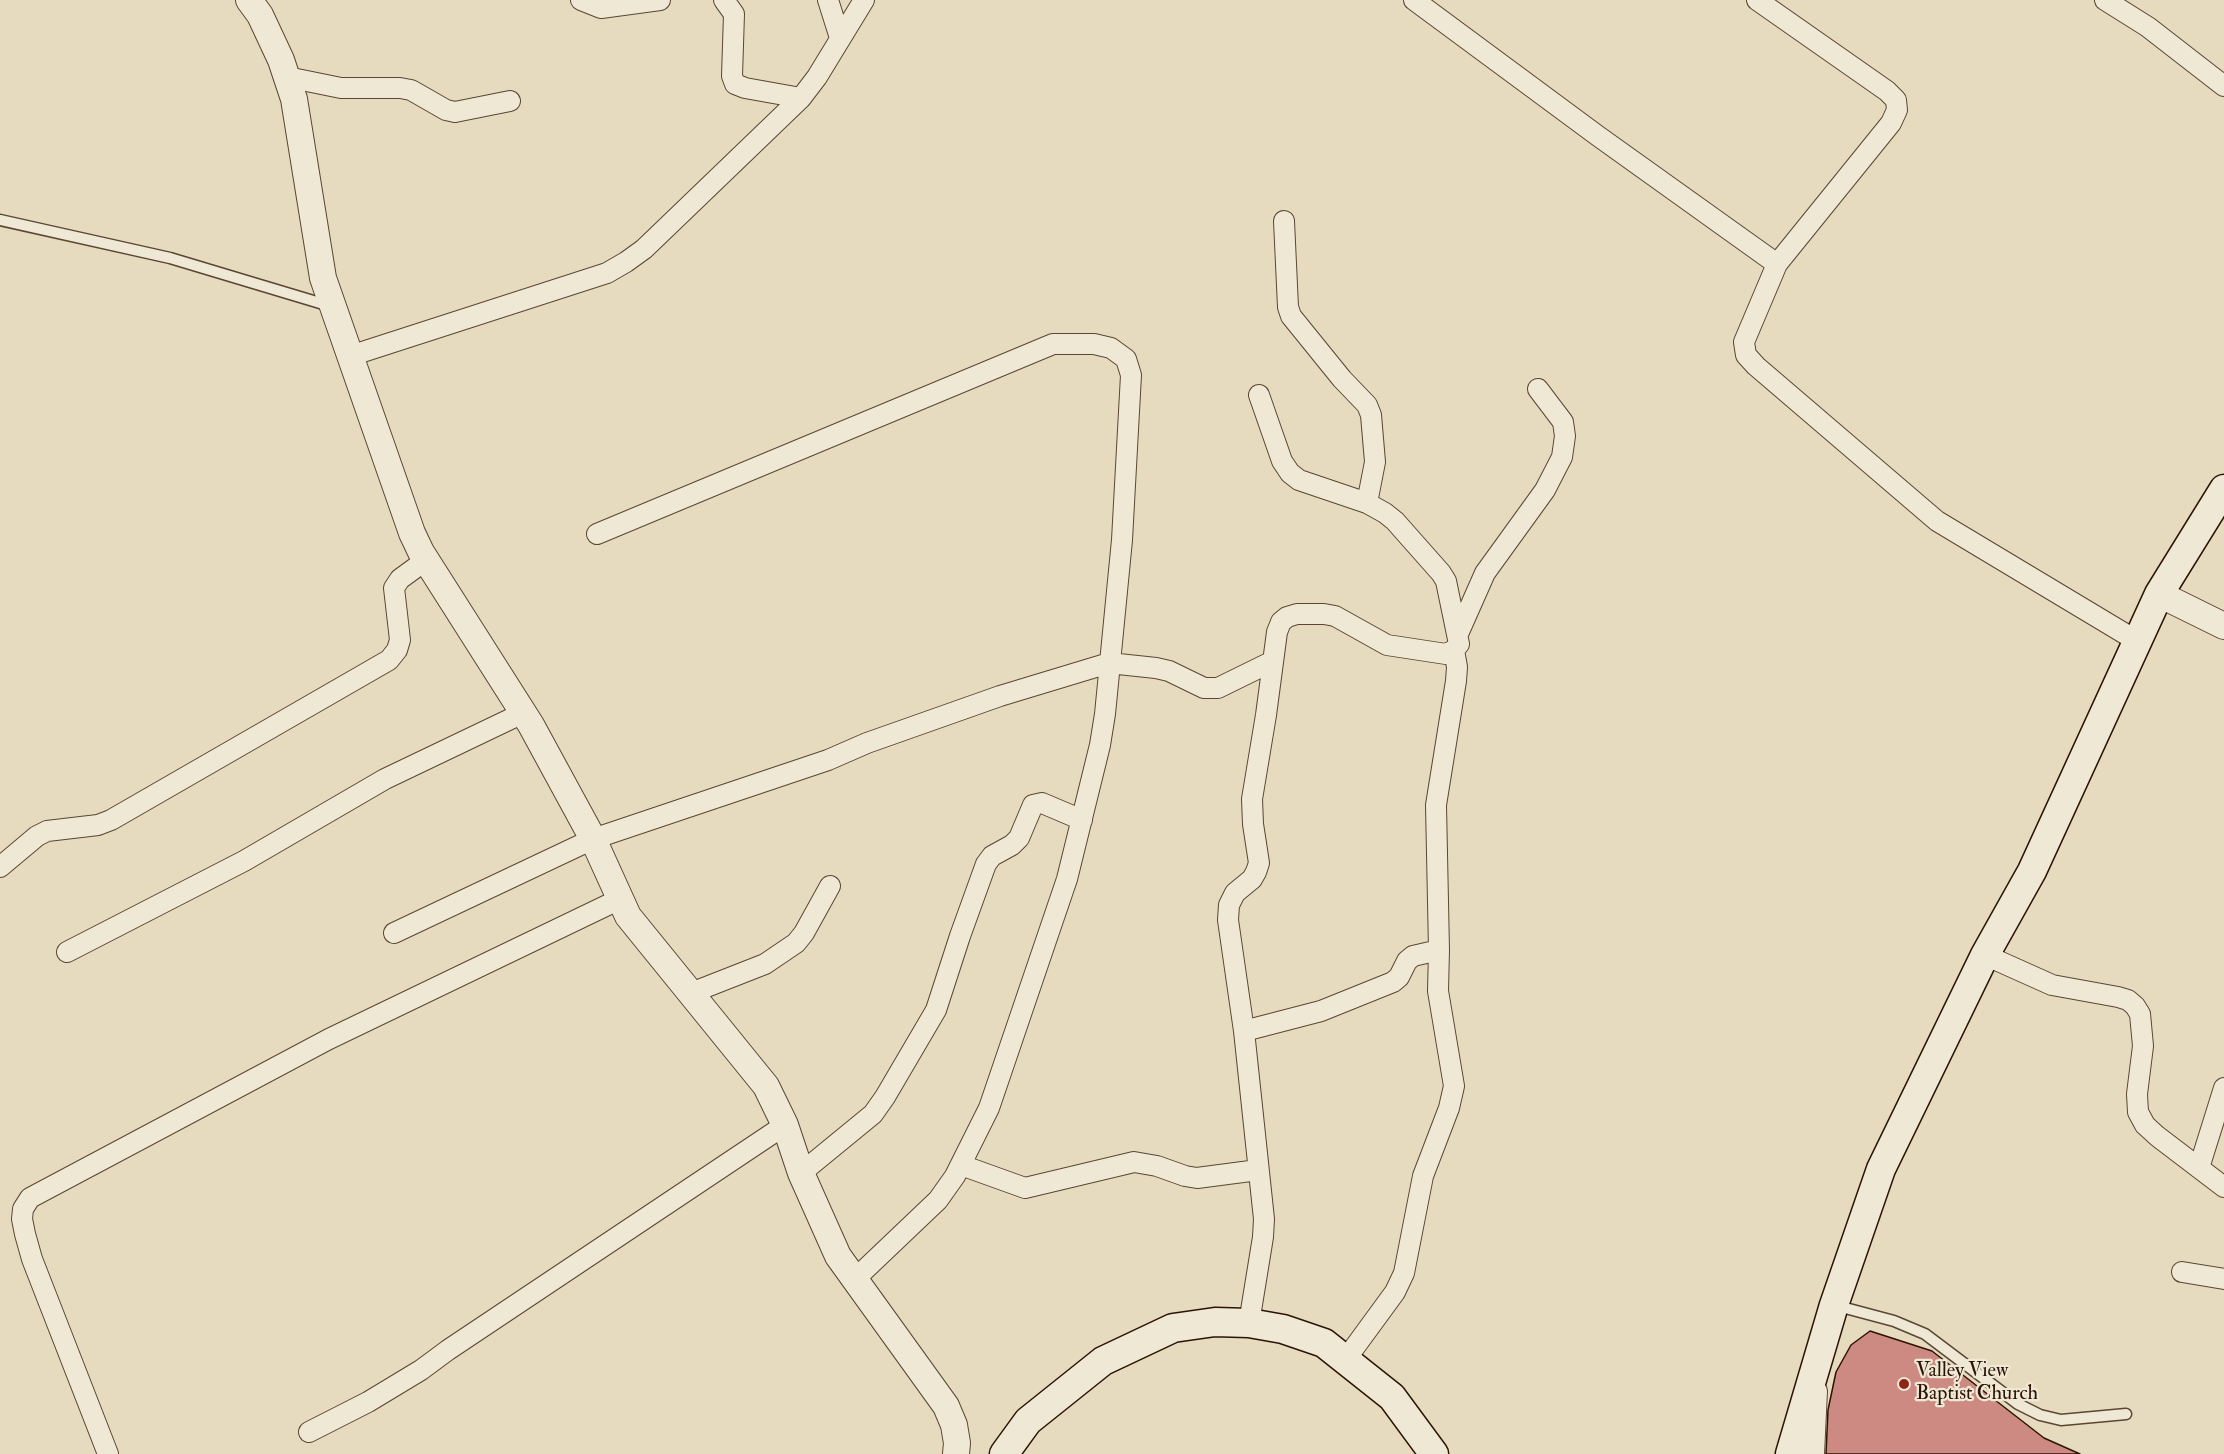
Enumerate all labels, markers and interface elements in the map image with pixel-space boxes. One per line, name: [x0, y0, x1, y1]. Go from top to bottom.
place label: Valley View Baptist Church: [1916, 1360, 2038, 1407]
marker: Valley View Baptist Church: [1897, 1377, 1911, 1391]

